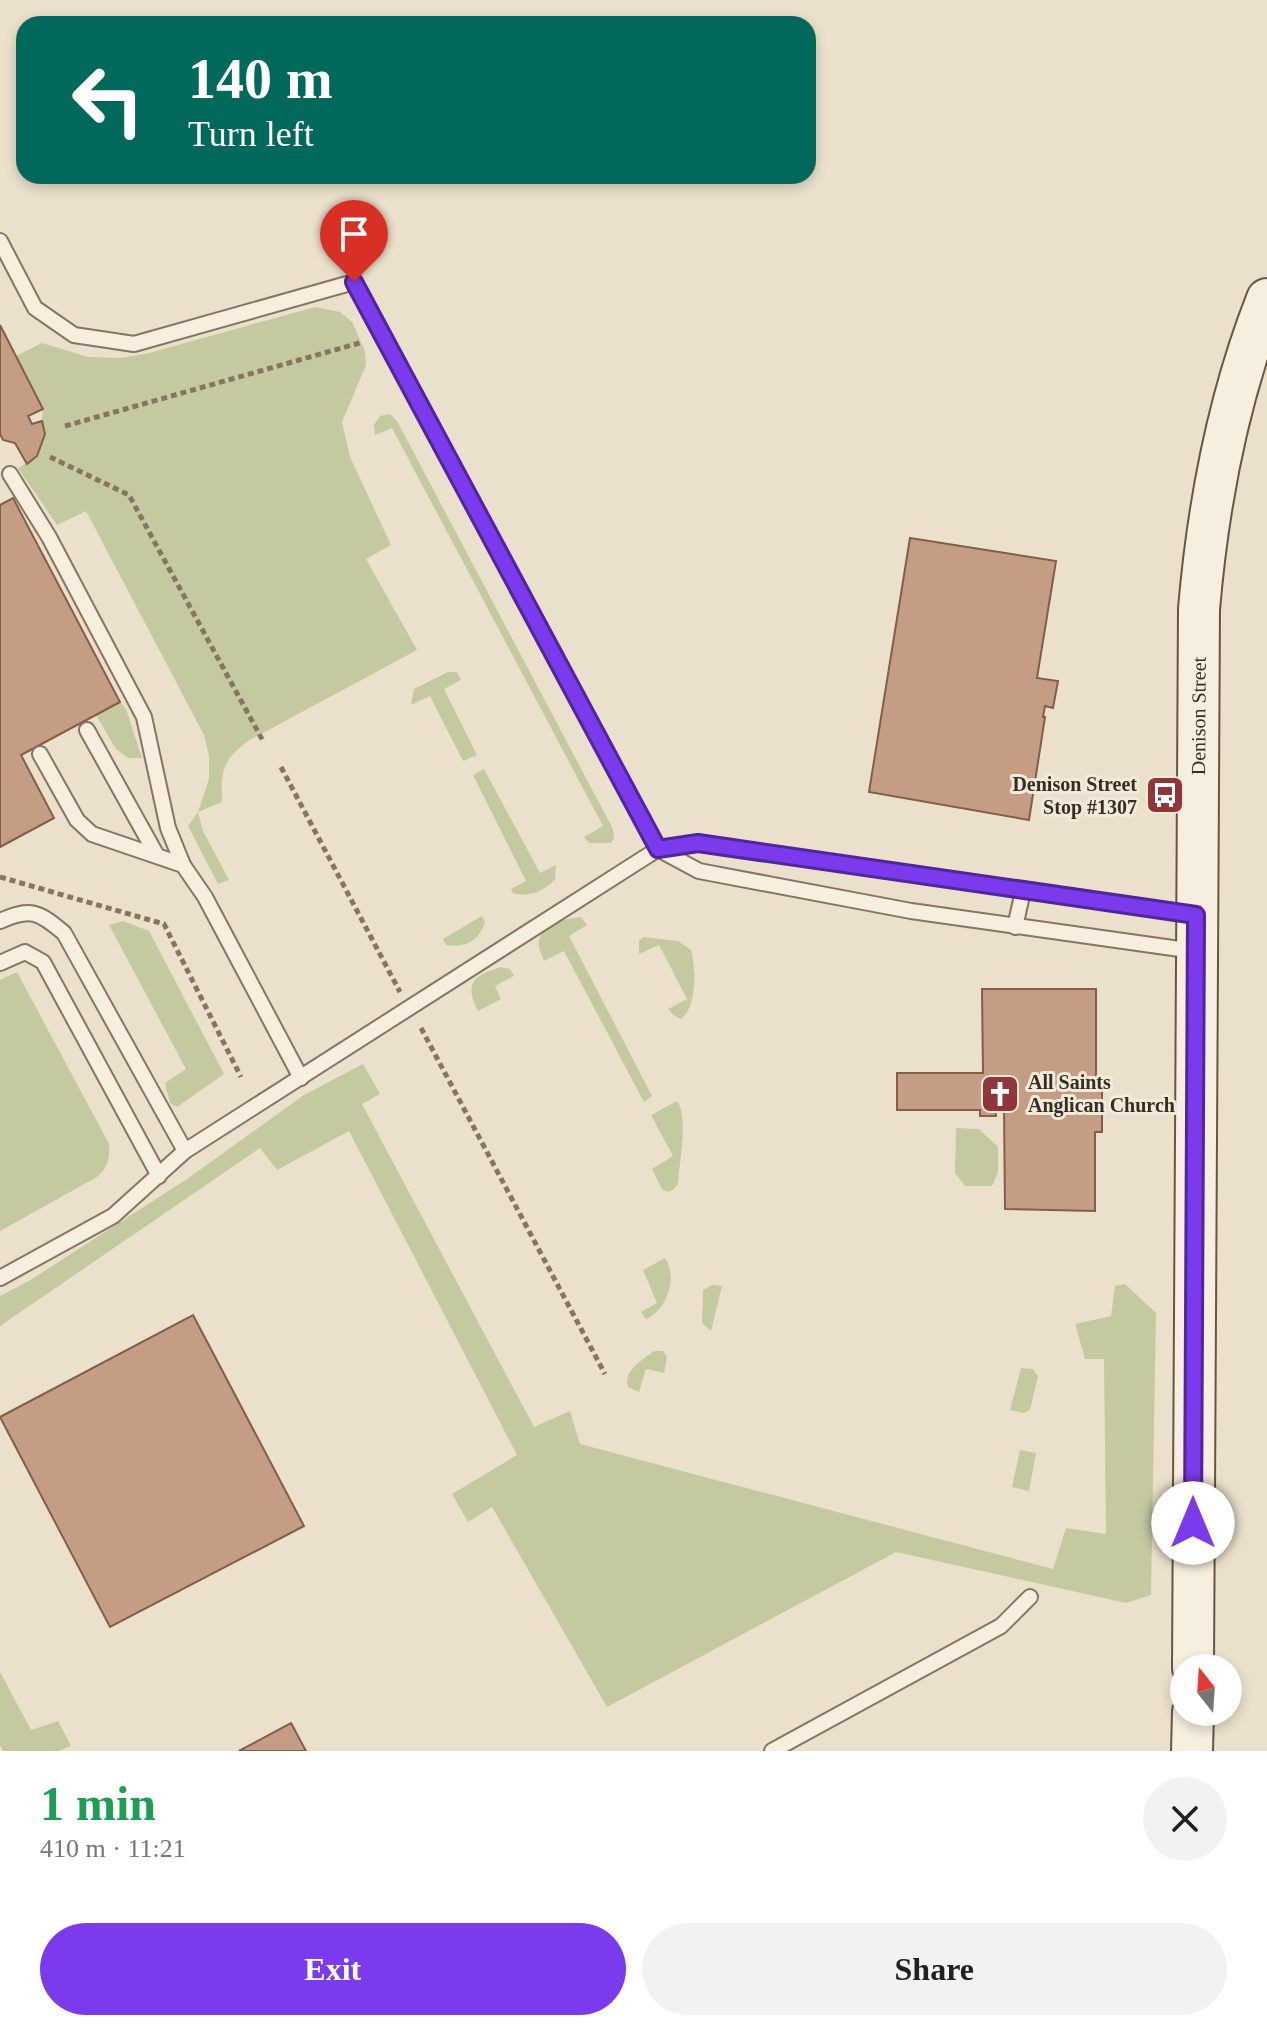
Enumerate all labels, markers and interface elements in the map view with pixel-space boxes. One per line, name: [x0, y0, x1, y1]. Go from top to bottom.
icon: left: [56, 48, 160, 152]
text: 140 m: [188, 48, 333, 110]
text: Turn left: [188, 114, 314, 154]
pin: [320, 200, 388, 282]
icon: arrive: [332, 212, 376, 256]
street label: Denison Street: [1187, 656, 1210, 775]
place label: Denison Street Stop #1307: [1012, 773, 1137, 819]
bus stop icon: Denison Street Stop #1307: [1144, 774, 1186, 816]
place label: All Saints Anglican Church: [1028, 1071, 1175, 1117]
church icon: All Saints Anglican Church: [979, 1073, 1021, 1115]
position arrow: [1151, 1481, 1235, 1565]
north arrow: [1170, 1654, 1242, 1726]
map controls: [1170, 1654, 1242, 1726]
text: 1 min: [40, 1777, 156, 1830]
button: close: [1143, 1777, 1227, 1861]
text: 410 m · 11:21: [40, 1834, 186, 1863]
button: Exit: [40, 1923, 626, 2015]
button: Share: [642, 1923, 1227, 2015]

